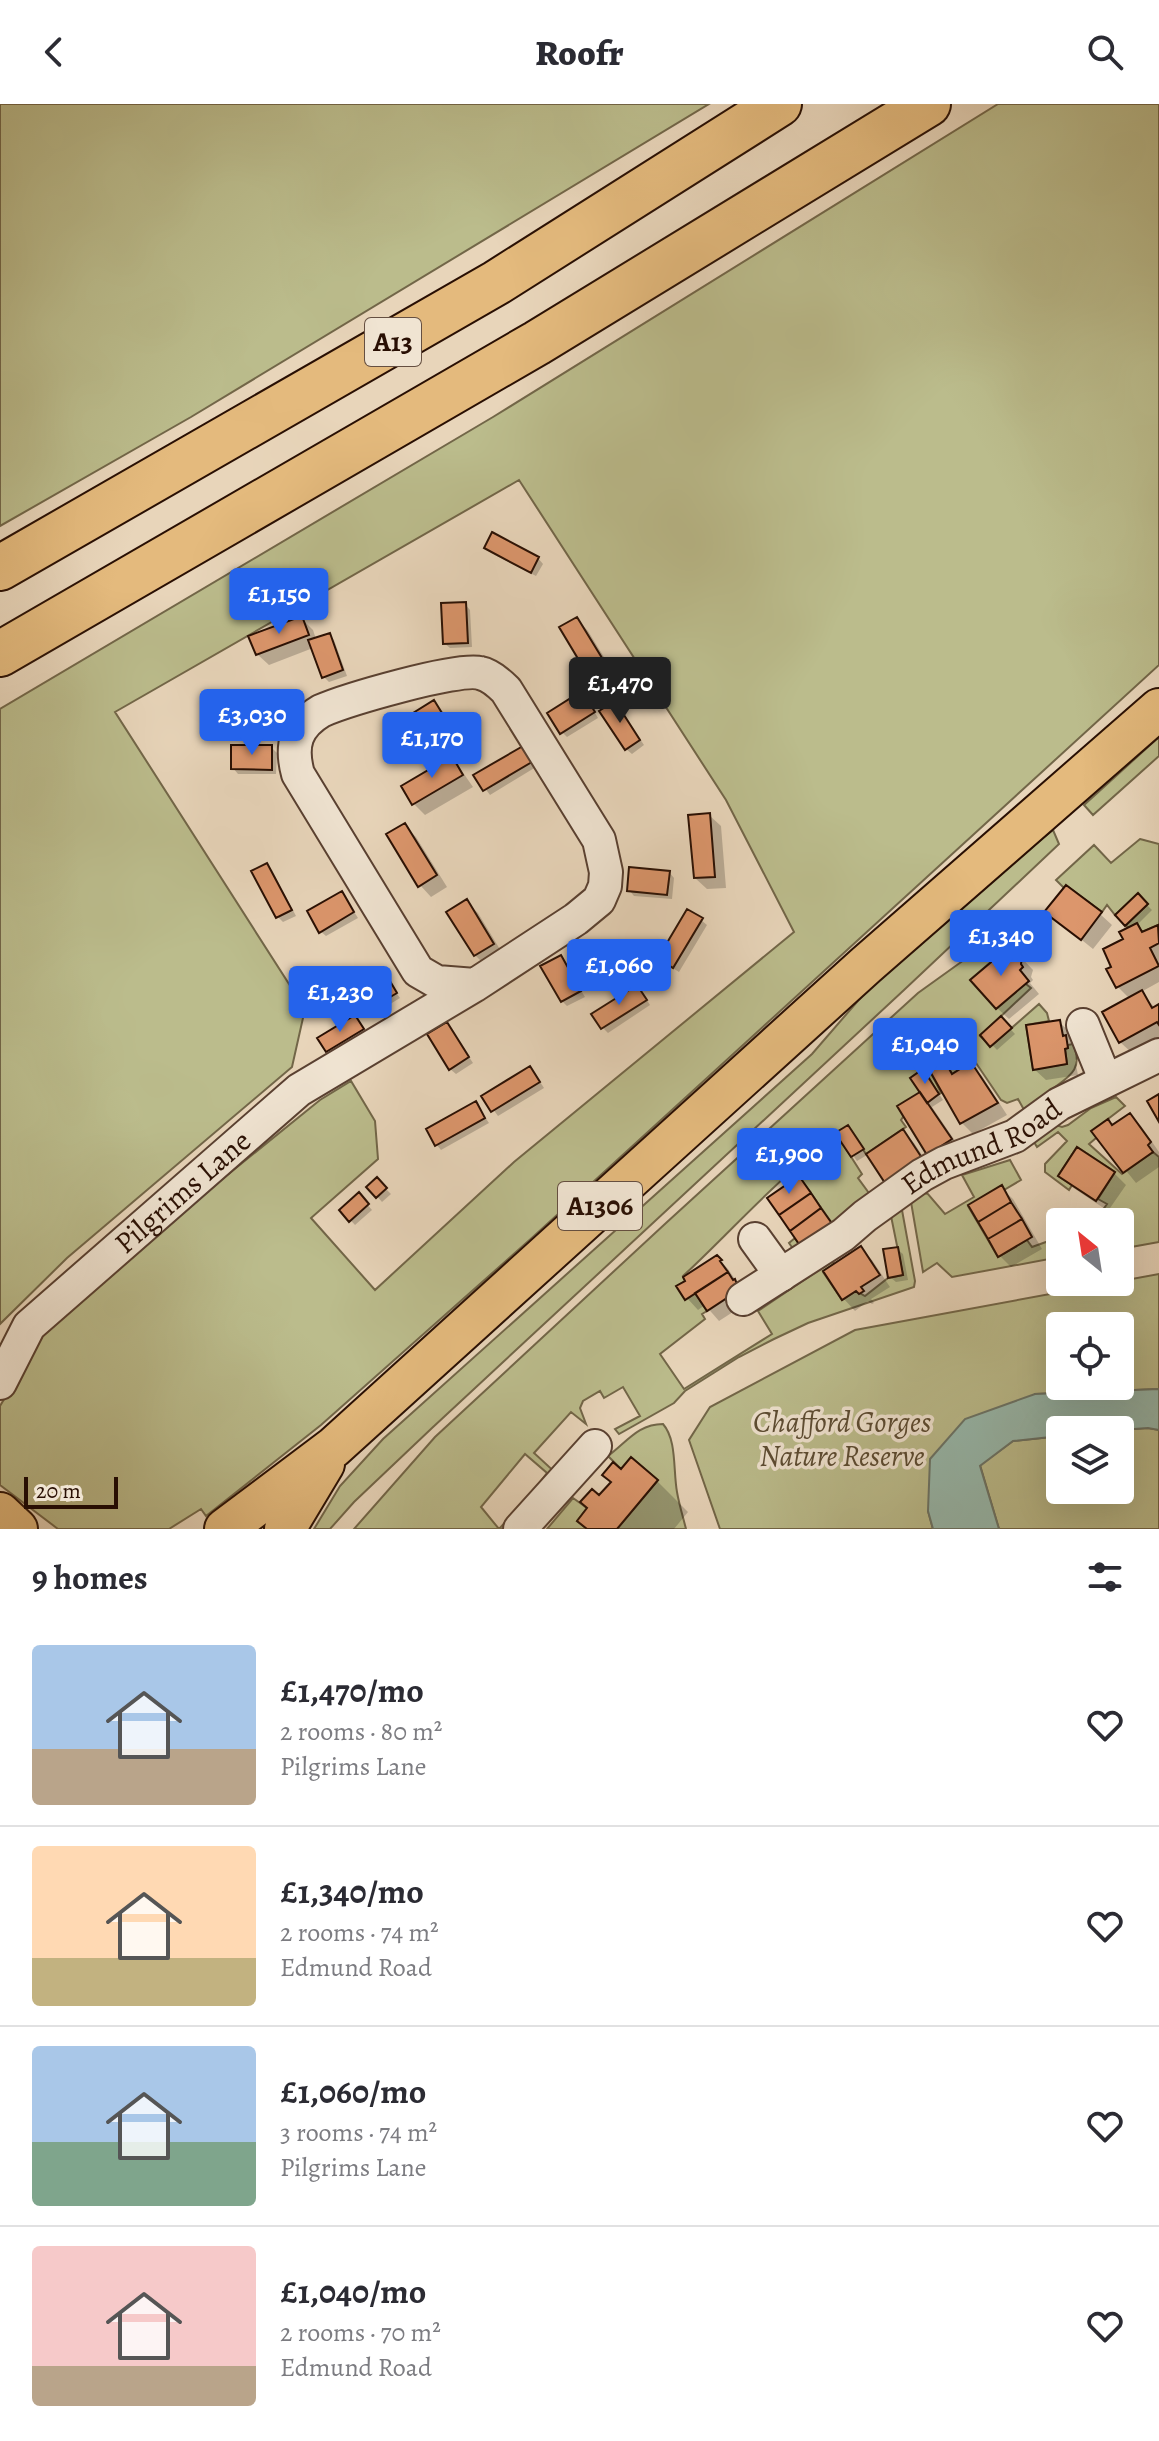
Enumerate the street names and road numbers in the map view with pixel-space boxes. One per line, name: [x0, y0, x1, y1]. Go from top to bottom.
road number: A13: [365, 318, 421, 366]
street label: Edmund Road: [893, 1088, 1070, 1204]
street label: Pilgrims Lane: [106, 1121, 259, 1262]
road number: A1306: [558, 1182, 642, 1230]

